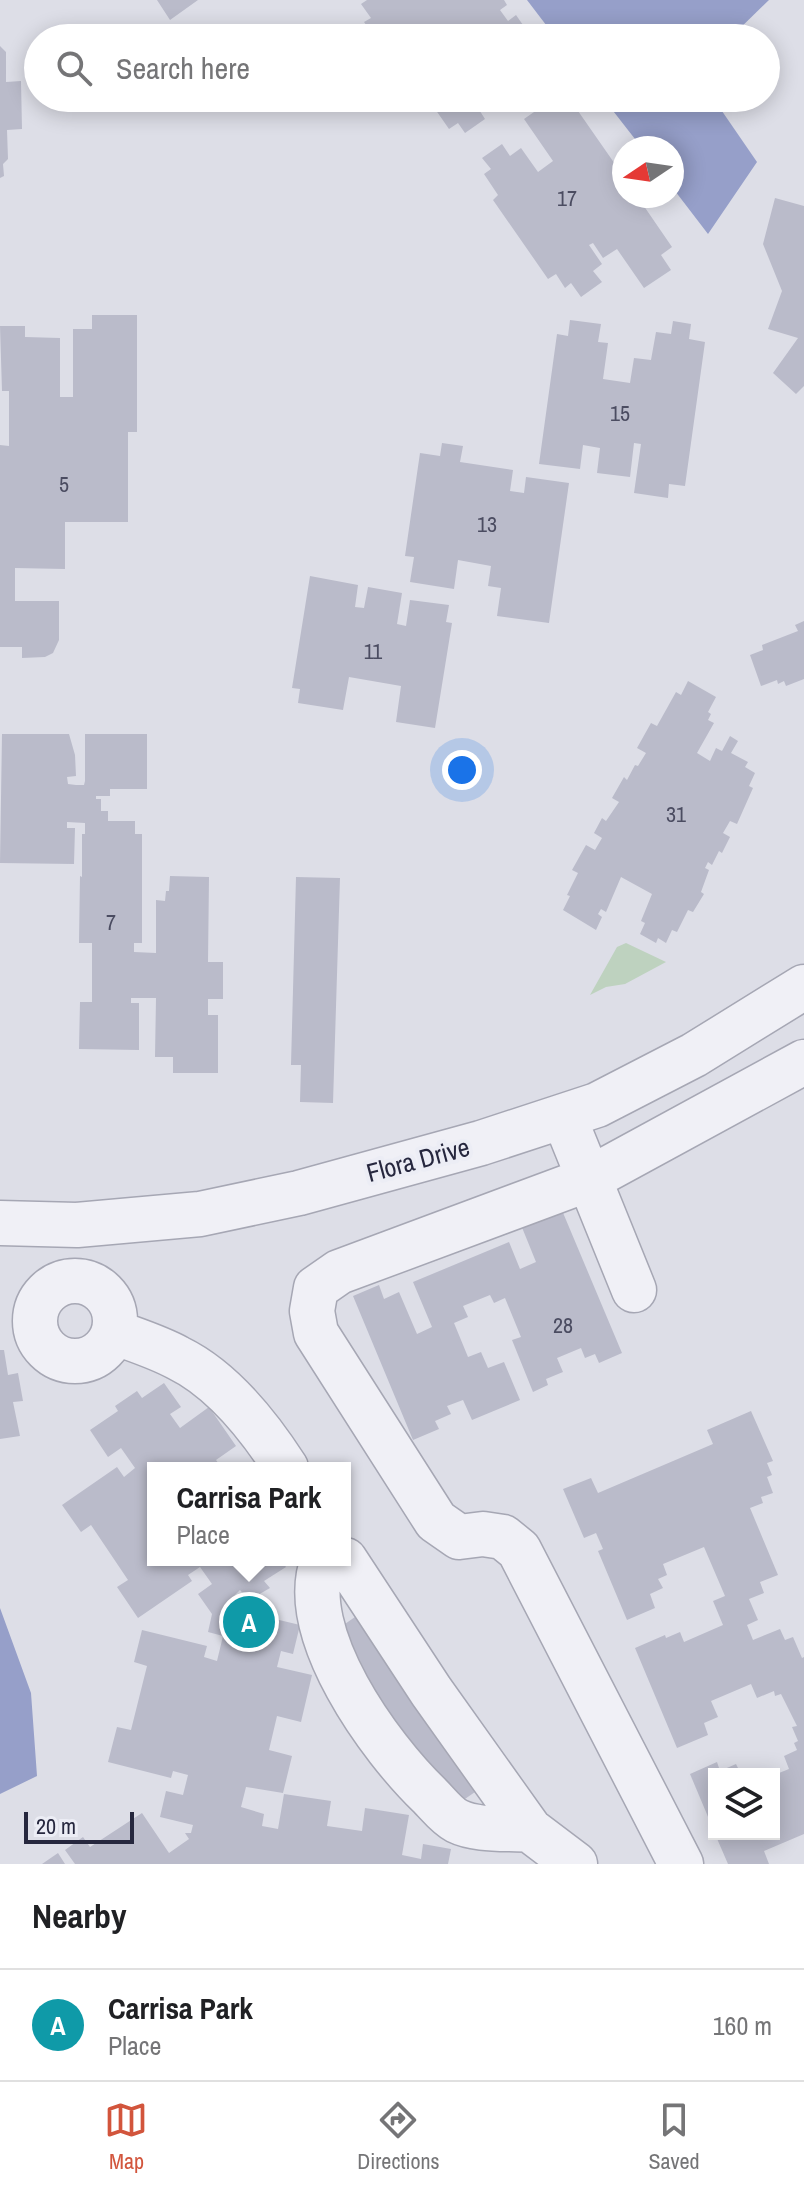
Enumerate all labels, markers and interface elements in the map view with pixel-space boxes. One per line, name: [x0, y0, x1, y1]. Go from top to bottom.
search box: [24, 24, 780, 112]
icon: search: [52, 46, 96, 90]
text: Search here: [116, 48, 250, 88]
north arrow: [612, 136, 684, 208]
house number: 17: [557, 183, 577, 213]
house number: 15: [610, 398, 630, 428]
house number: 5: [59, 469, 69, 499]
house number: 13: [477, 509, 497, 539]
house number: 11: [364, 636, 382, 666]
your location: [442, 750, 482, 790]
house number: 31: [666, 799, 686, 829]
house number: 7: [106, 907, 116, 937]
street label: Flora Drive: [362, 1129, 473, 1190]
house number: 28: [553, 1310, 573, 1340]
popup: [147, 1462, 351, 1566]
text: Carrisa Park: [177, 1477, 321, 1517]
text: Place: [177, 1517, 230, 1552]
pin: A: [223, 1592, 275, 1652]
map controls: [708, 1768, 780, 1840]
button: layers: [708, 1768, 780, 1840]
scale bar: [24, 1808, 134, 1844]
text: 20 m: [36, 1811, 76, 1841]
text: Nearby: [32, 1893, 127, 1939]
text: Carrisa Park: [108, 1988, 253, 2028]
text: A: [50, 2008, 66, 2043]
text: 160 m: [713, 2008, 772, 2043]
text: Place: [108, 2028, 161, 2063]
tab: Map: [104, 2098, 148, 2176]
tab: Directions: [357, 2098, 440, 2176]
tab: Saved: [648, 2098, 700, 2176]

